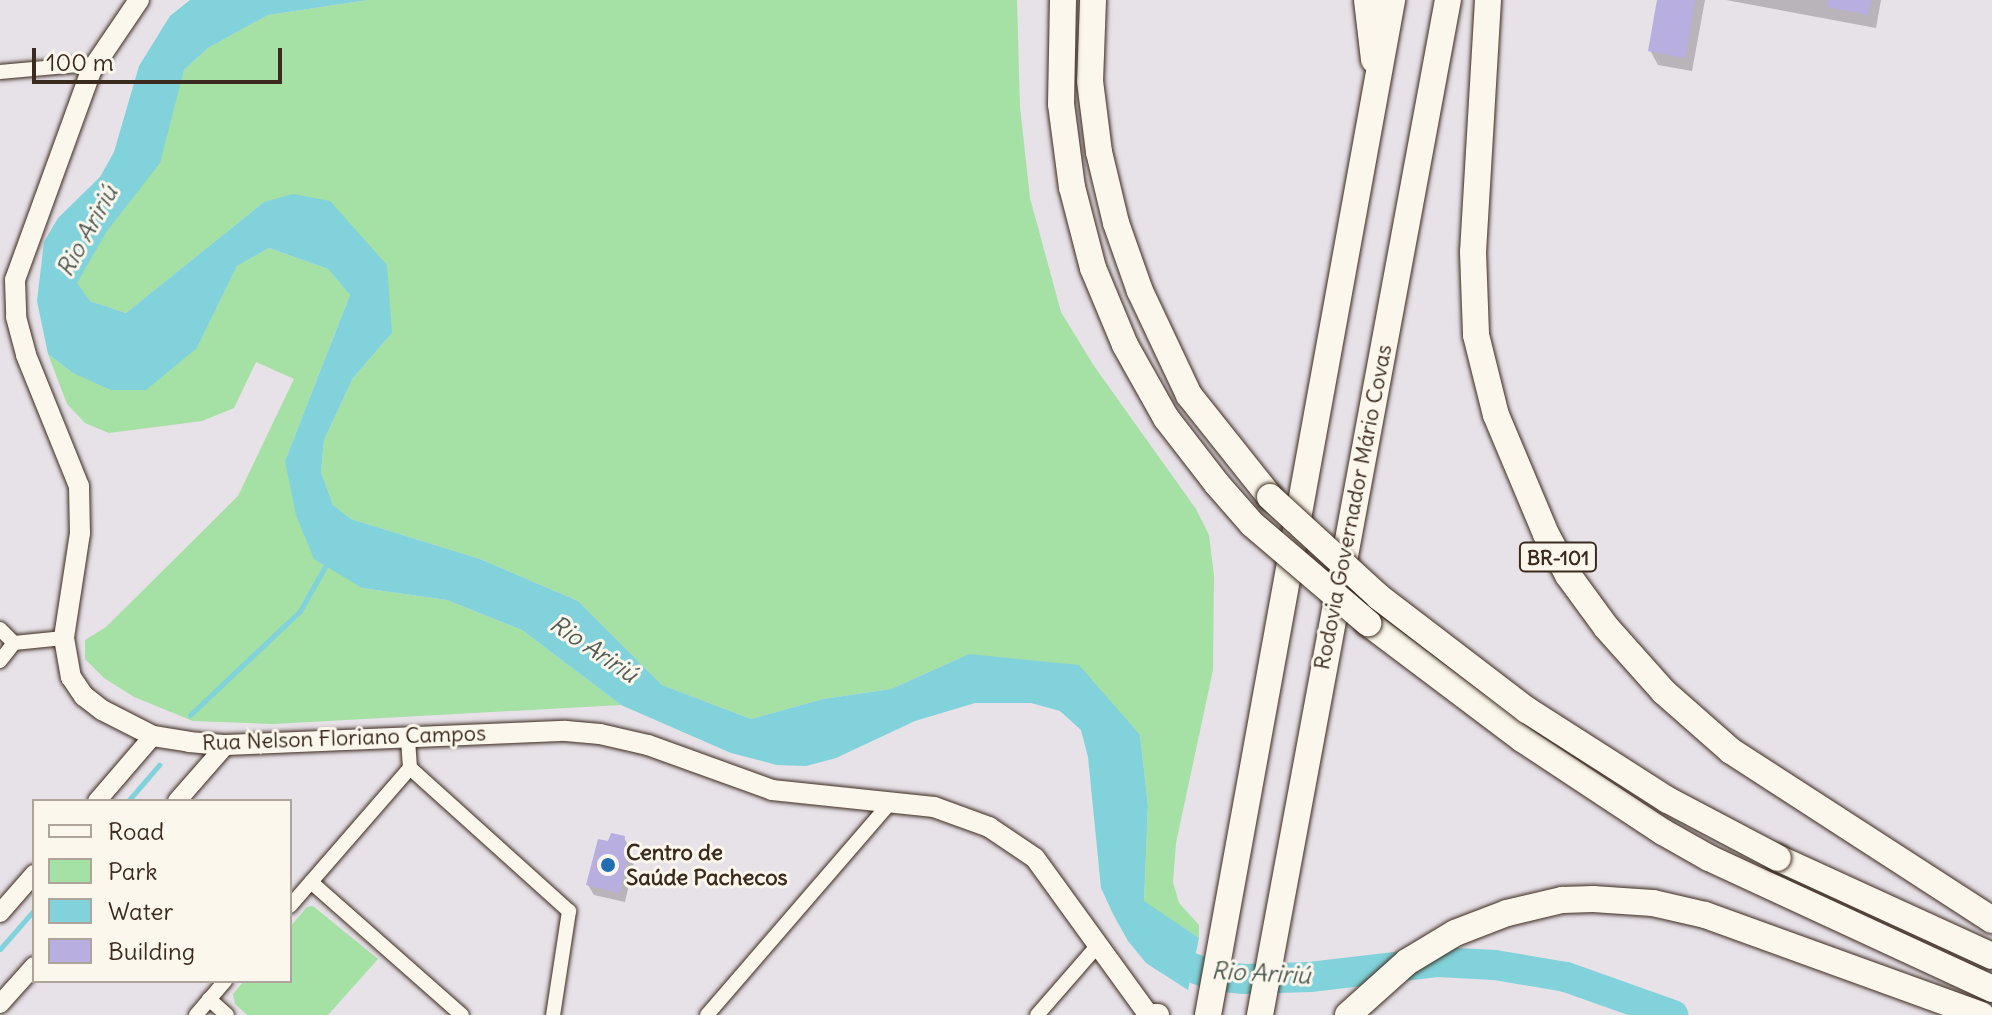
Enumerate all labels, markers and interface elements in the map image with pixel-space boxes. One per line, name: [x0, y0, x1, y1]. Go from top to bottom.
scale bar: [36, 32, 286, 82]
text: 100 m: [46, 47, 114, 77]
water label: Rio Aririú: [50, 180, 124, 282]
street label: Rodovia Governador Mário Covas: [1308, 342, 1398, 672]
road number: BR-101: [1518, 541, 1598, 573]
water label: Rio Aririú: [545, 609, 643, 689]
street label: Rua Nelson Floriano Campos: [202, 720, 486, 756]
legend: [32, 799, 292, 983]
text: Road: [108, 816, 164, 846]
place label: Centro de Saúde Pachecos: [626, 839, 788, 890]
marker: Centro de Saúde Pachecos: [597, 854, 619, 876]
text: Park: [108, 856, 158, 886]
text: Water: [108, 896, 173, 926]
text: Building: [108, 936, 195, 966]
water label: Rio Aririú: [1211, 956, 1311, 990]

